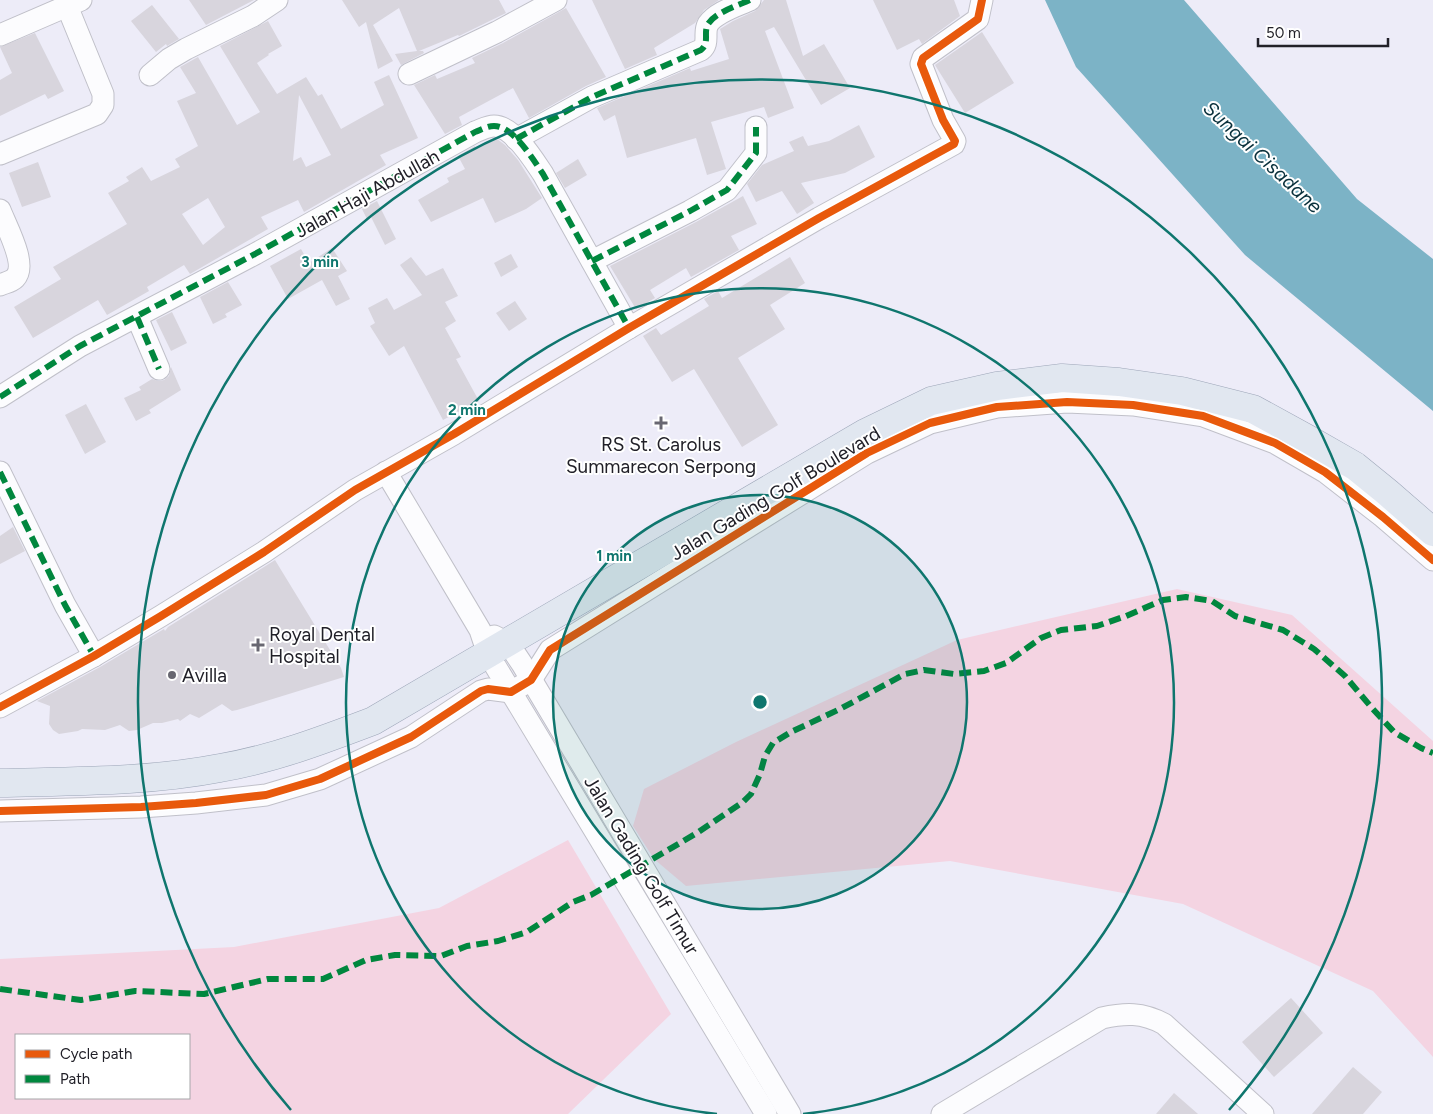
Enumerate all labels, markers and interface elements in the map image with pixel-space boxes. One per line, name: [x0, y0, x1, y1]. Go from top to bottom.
scale bar: [1258, 15, 1388, 47]
text: 50 m: [1266, 24, 1301, 42]
water label: Sungai Cisadane: [1199, 96, 1327, 218]
street label: Jalan Haji Abdullah: [291, 144, 443, 243]
text: 3 min: [301, 253, 339, 271]
text: 2 min: [448, 401, 486, 419]
marker: RS St. Carolus Summarecon Serpong: [654, 416, 668, 430]
street label: Jalan Gading Golf Boulevard: [666, 422, 884, 565]
place label: RS St. Carolus Summarecon Serpong: [566, 433, 756, 478]
text: 1 min: [596, 547, 632, 565]
place label: Royal Dental Hospital: [269, 623, 375, 668]
marker: Royal Dental Hospital: [251, 638, 265, 652]
place label: Avilla: [182, 664, 227, 687]
marker: Avilla: [166, 669, 178, 681]
centre of rings: [751, 693, 769, 711]
street label: Jalan Gading Golf Timur: [579, 772, 704, 959]
legend: [15, 1034, 190, 1099]
text: Cycle path: [60, 1045, 132, 1063]
text: Path: [60, 1070, 90, 1088]

